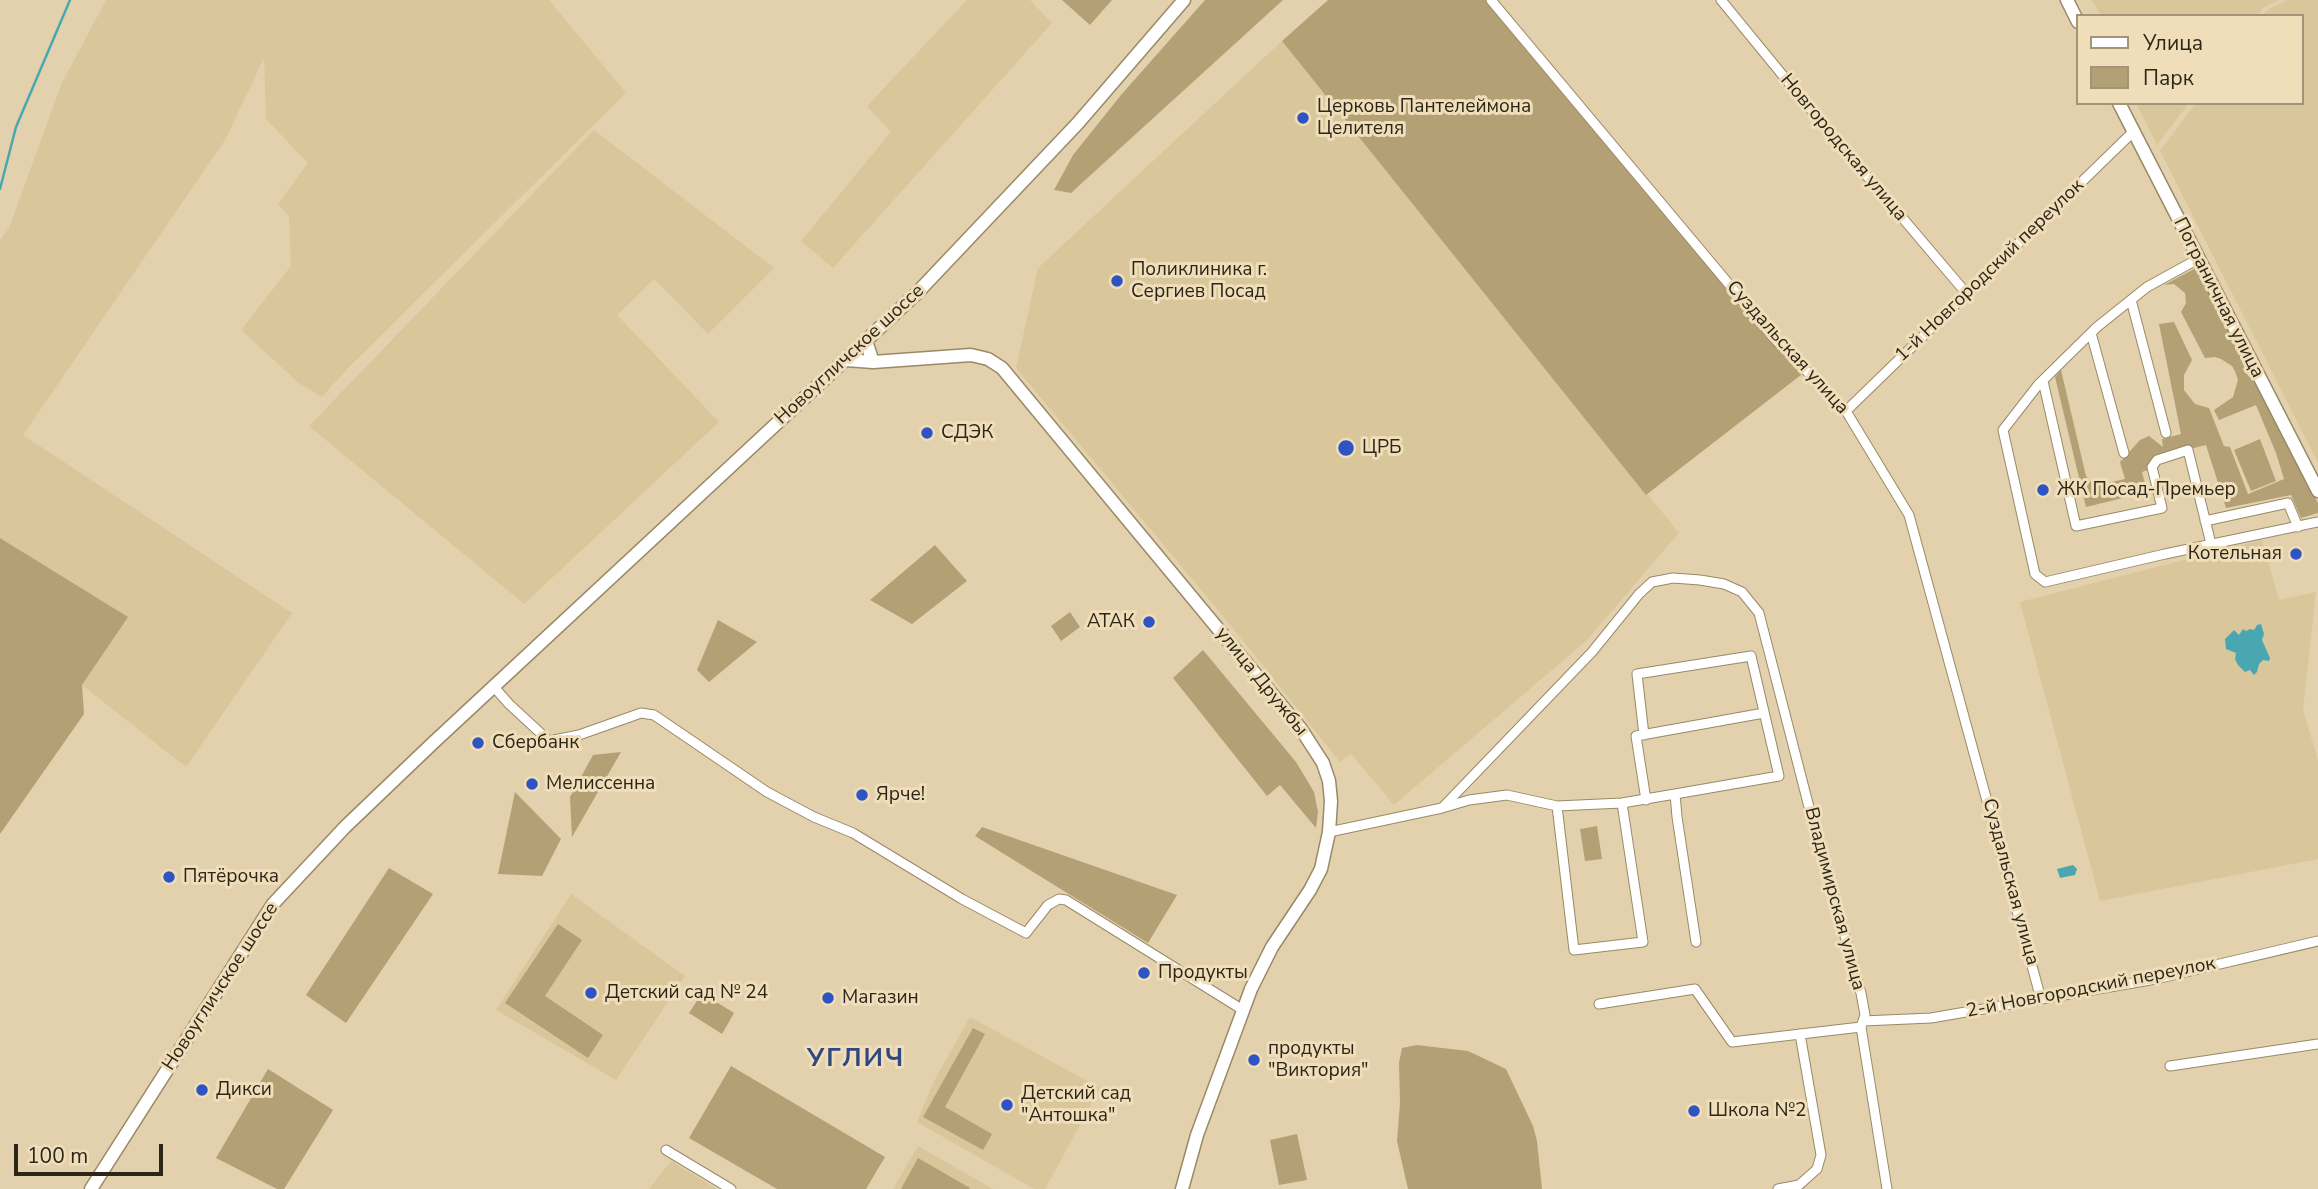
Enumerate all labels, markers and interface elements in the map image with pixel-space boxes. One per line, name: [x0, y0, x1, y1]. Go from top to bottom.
legend: [2076, 14, 2304, 105]
text: Улица: [2143, 29, 2203, 57]
text: Парк: [2143, 64, 2194, 92]
street label: Новгородская улица: [1775, 70, 1911, 226]
place label: Церковь Пантелеймона Целителя: [1317, 96, 1531, 140]
marker: Церковь Пантелеймона Целителя: [1295, 110, 1311, 126]
street label: 1-й Новгородский переулок: [1891, 175, 2089, 367]
street label: Пограничная улица: [2168, 214, 2268, 382]
place label: Поликлиника г. Сергиев Посад: [1131, 259, 1267, 303]
marker: Поликлиника г. Сергиев Посад: [1109, 273, 1125, 289]
street label: Суздальская улица: [1721, 276, 1853, 420]
street label: Новоугличское шоссе: [771, 280, 929, 430]
place label: СДЭК: [941, 422, 994, 444]
marker: СДЭК: [919, 425, 935, 441]
place label: ЦРБ: [1362, 437, 1402, 459]
marker: ЦРБ: [1336, 438, 1356, 458]
place label: ЖК Посад-Премьер: [2057, 479, 2236, 501]
marker: ЖК Посад-Премьер: [2035, 482, 2051, 498]
place label: Котельная: [2188, 543, 2282, 565]
marker: Котельная: [2288, 546, 2304, 562]
place label: АТАК: [1087, 611, 1135, 633]
marker: АТАК: [1141, 614, 1157, 630]
street label: улица Дружбы: [1210, 623, 1312, 741]
place label: Сбербанк: [492, 732, 579, 754]
marker: Сбербанк: [470, 735, 486, 751]
place label: Мелиссенна: [546, 773, 655, 795]
marker: Мелиссенна: [524, 776, 540, 792]
place label: Ярче!: [876, 784, 925, 806]
marker: Ярче!: [854, 787, 870, 803]
street label: Суздальская улица: [1977, 796, 2043, 968]
street label: Владимирская улица: [1799, 805, 1869, 993]
place label: Пятёрочка: [183, 866, 279, 888]
marker: Пятёрочка: [161, 869, 177, 885]
street label: Новоугличское шоссе: [158, 899, 284, 1075]
street label: 2-й Новгородский переулок: [1965, 953, 2217, 1023]
place label: Продукты: [1158, 962, 1248, 984]
marker: Продукты: [1136, 965, 1152, 981]
place label: Детский сад № 24: [605, 982, 768, 1004]
marker: Детский сад № 24: [583, 985, 599, 1001]
place label: Магазин: [842, 987, 919, 1009]
marker: Магазин: [820, 990, 836, 1006]
place label: продукты "Виктория": [1268, 1038, 1369, 1082]
district label: УГЛИЧ: [808, 1044, 904, 1076]
marker: продукты "Виктория": [1246, 1052, 1262, 1068]
place label: Дикси: [216, 1079, 272, 1101]
marker: Дикси: [194, 1082, 210, 1098]
place label: Детский сад "Антошка": [1021, 1083, 1131, 1127]
marker: Детский сад "Антошка": [999, 1097, 1015, 1113]
place label: Школа №2: [1708, 1100, 1806, 1122]
marker: Школа №2: [1686, 1103, 1702, 1119]
scale bar: [18, 1130, 166, 1174]
text: 100 m: [27, 1142, 88, 1170]

